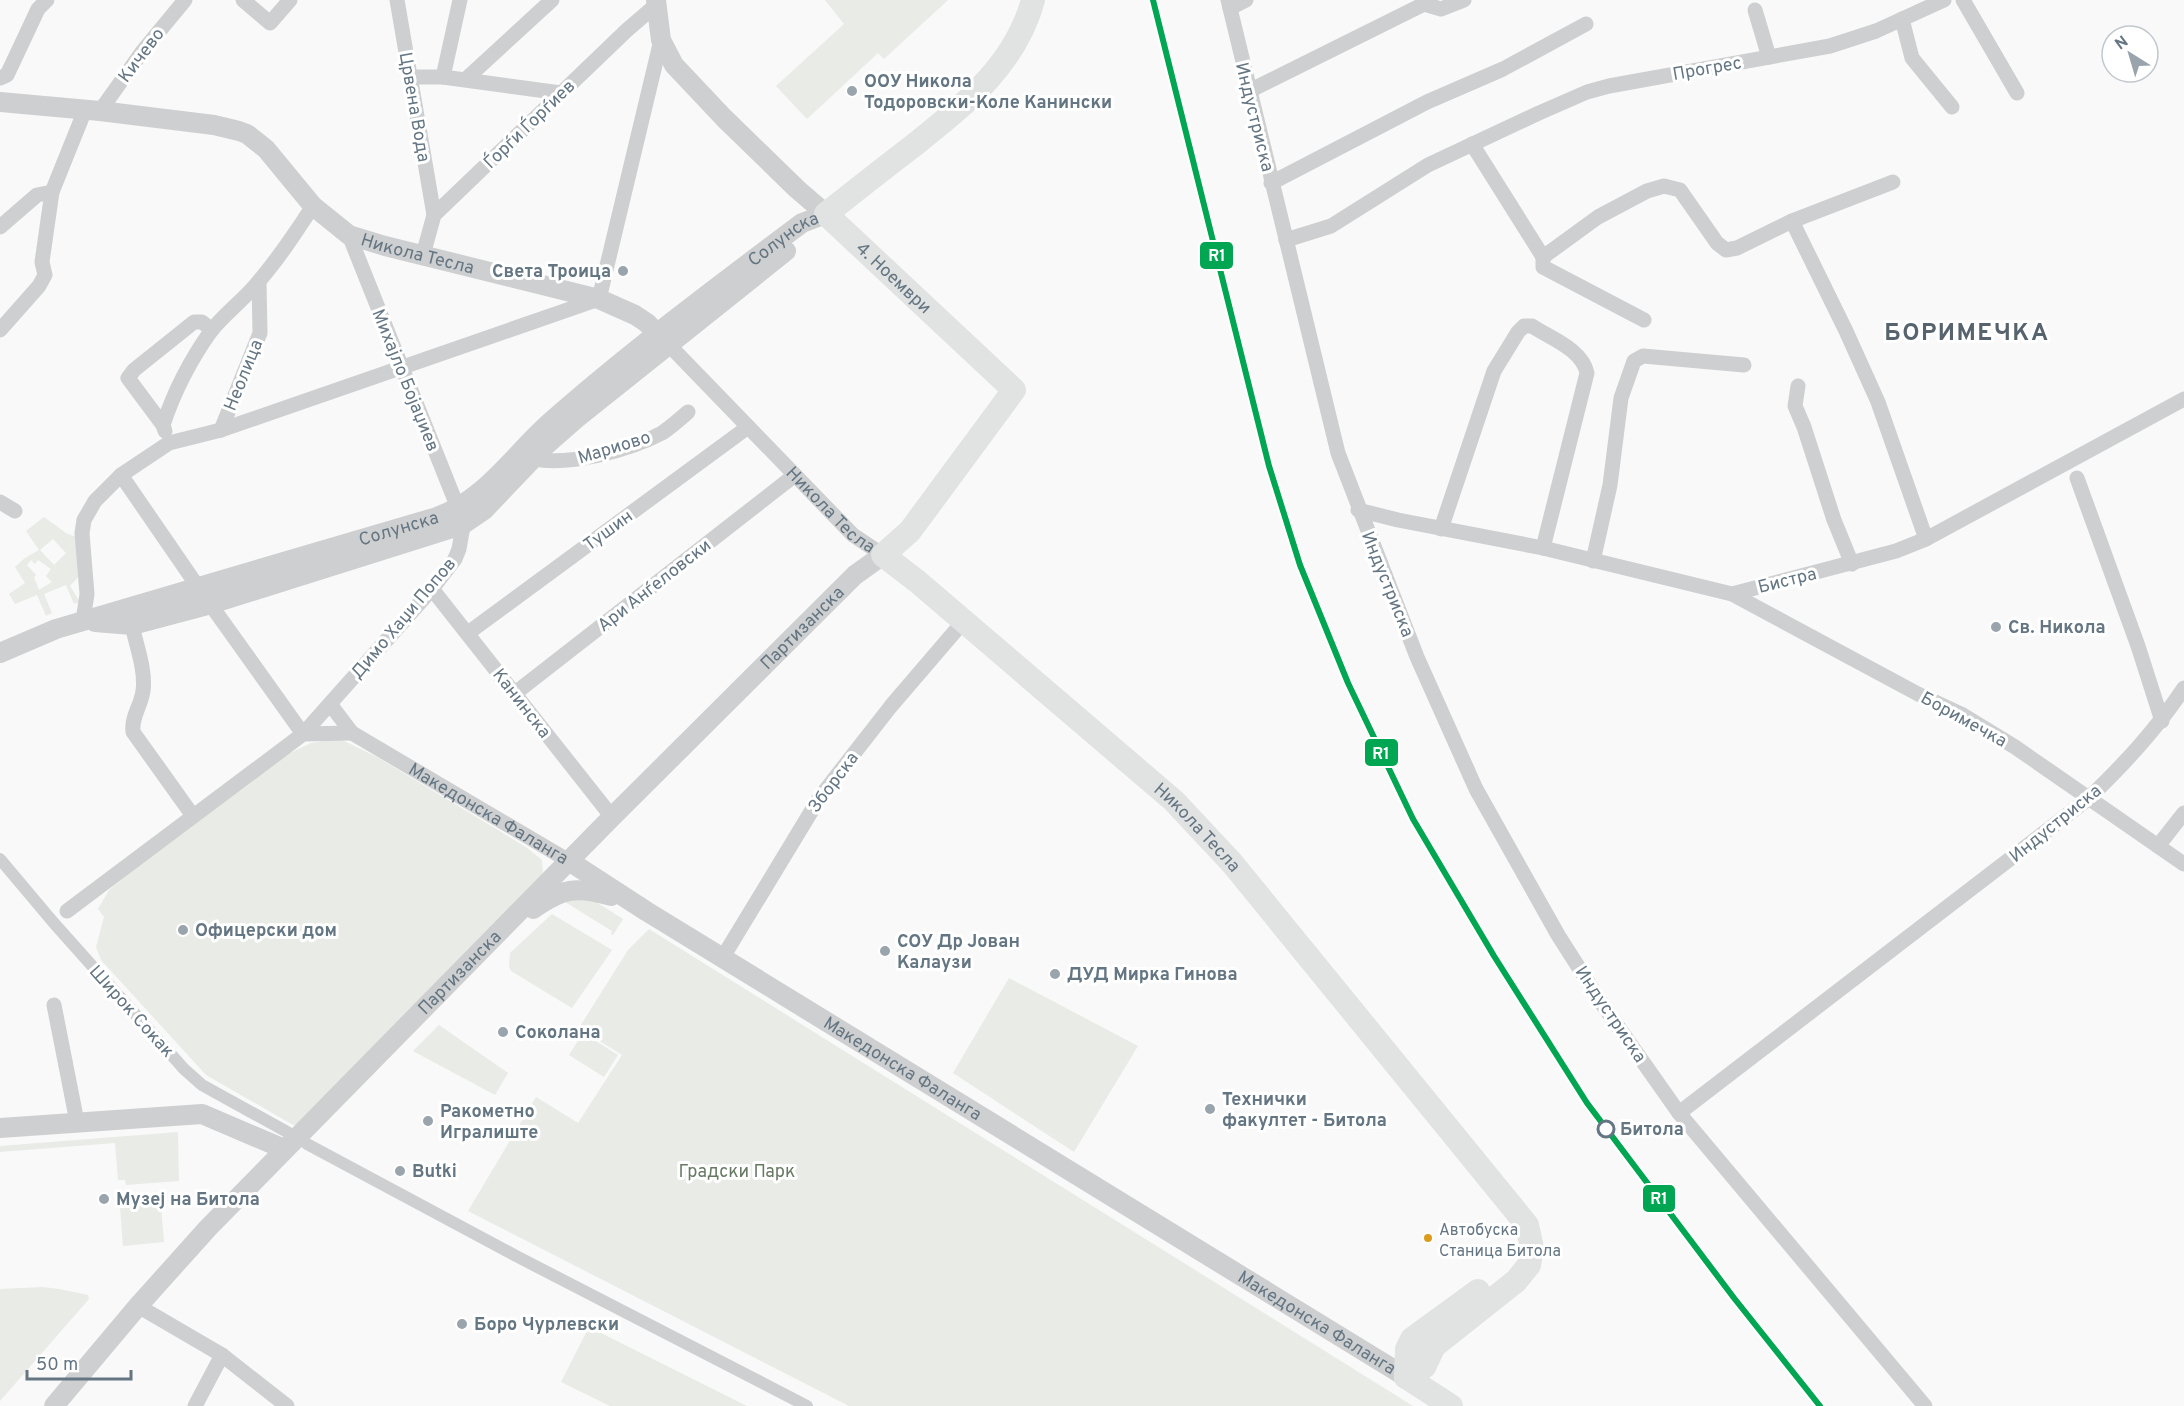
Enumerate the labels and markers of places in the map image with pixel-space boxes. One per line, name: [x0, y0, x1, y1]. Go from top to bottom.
place label: ООУ Никола Тодоровски-Коле Канински: [864, 71, 1112, 115]
marker: ООУ Никола Тодоровски-Коле Канински: [845, 84, 859, 98]
place label: Света Троица: [492, 261, 611, 284]
marker: Света Троица: [616, 264, 630, 278]
place label: Св. Никола: [2008, 617, 2105, 640]
marker: Св. Никола: [1989, 620, 2003, 634]
place label: Офицерски дом: [195, 920, 337, 943]
marker: Офицерски дом: [176, 923, 190, 937]
place label: СОУ Др Јован Калаузи: [897, 931, 1020, 975]
marker: СОУ Др Јован Калаузи: [878, 944, 892, 958]
place label: ДУД Мирка Гинова: [1067, 964, 1238, 987]
marker: ДУД Мирка Гинова: [1048, 967, 1062, 981]
place label: Соколана: [515, 1022, 600, 1045]
marker: Соколана: [496, 1025, 510, 1039]
place label: Технички факултет - Битола: [1222, 1089, 1387, 1133]
place label: Ракометно Игралиште: [440, 1101, 538, 1145]
marker: Технички факултет - Битола: [1203, 1102, 1217, 1116]
marker: Ракометно Игралиште: [421, 1114, 435, 1128]
place label: Битола: [1620, 1119, 1684, 1142]
marker: Битола: [1597, 1120, 1615, 1138]
place label: Butki: [412, 1161, 457, 1184]
marker: Butki: [393, 1164, 407, 1178]
place label: Музеј на Битола: [116, 1189, 260, 1212]
marker: Музеј на Битола: [97, 1192, 111, 1206]
place label: Автобуска Станица Битола: [1439, 1221, 1561, 1262]
marker: Автобуска Станица Битола: [1422, 1232, 1434, 1244]
place label: Боро Чурлевски: [474, 1314, 619, 1337]
marker: Боро Чурлевски: [455, 1317, 469, 1331]

